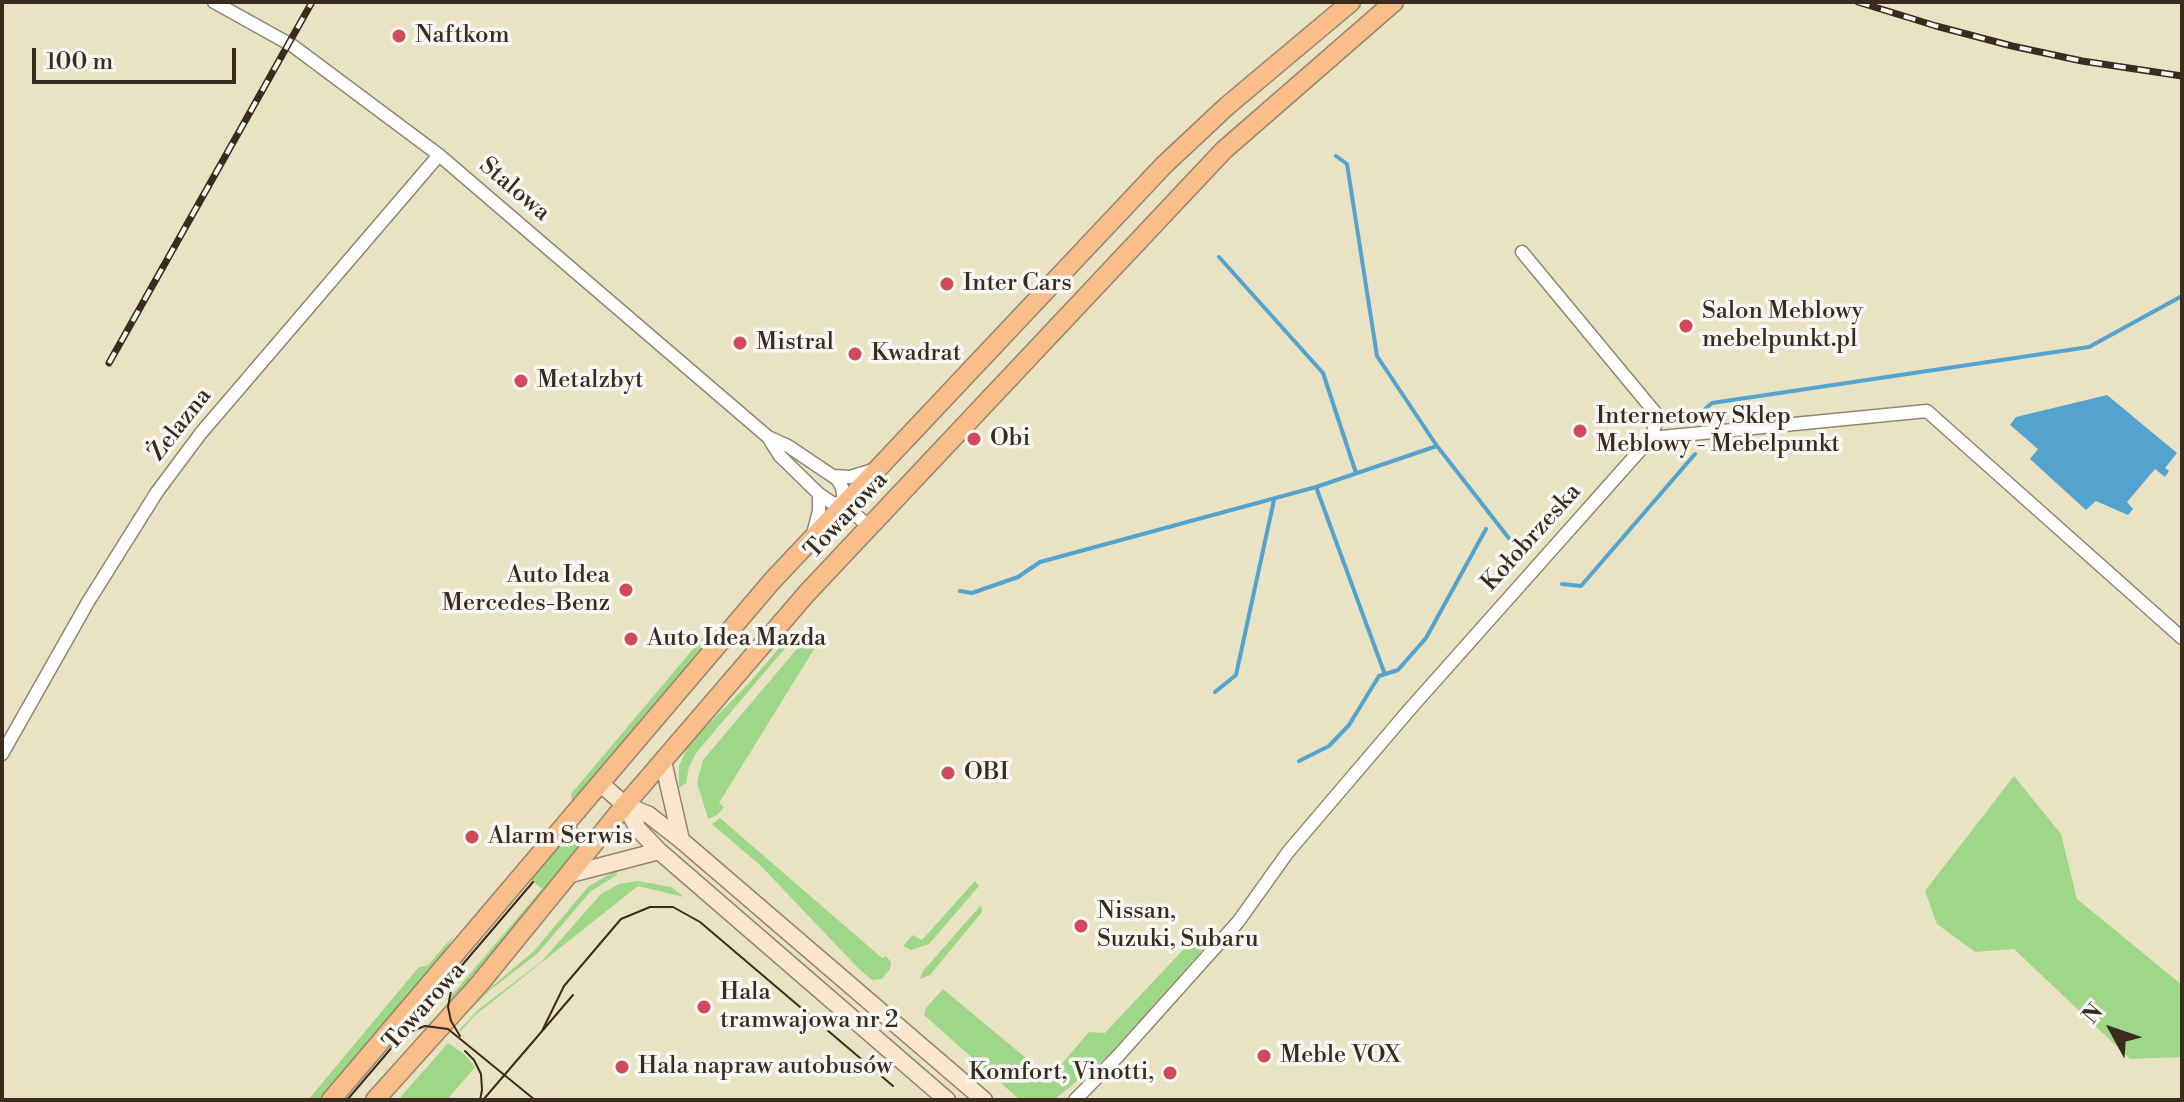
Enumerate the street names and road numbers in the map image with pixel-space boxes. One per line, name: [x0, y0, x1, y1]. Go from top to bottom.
street label: Stalowa: [473, 152, 555, 228]
street label: Żelazna: [143, 383, 219, 467]
street label: Towarowa: [799, 466, 895, 566]
street label: Kołobrzeska: [1476, 478, 1588, 598]
street label: Towarowa: [378, 957, 472, 1057]

